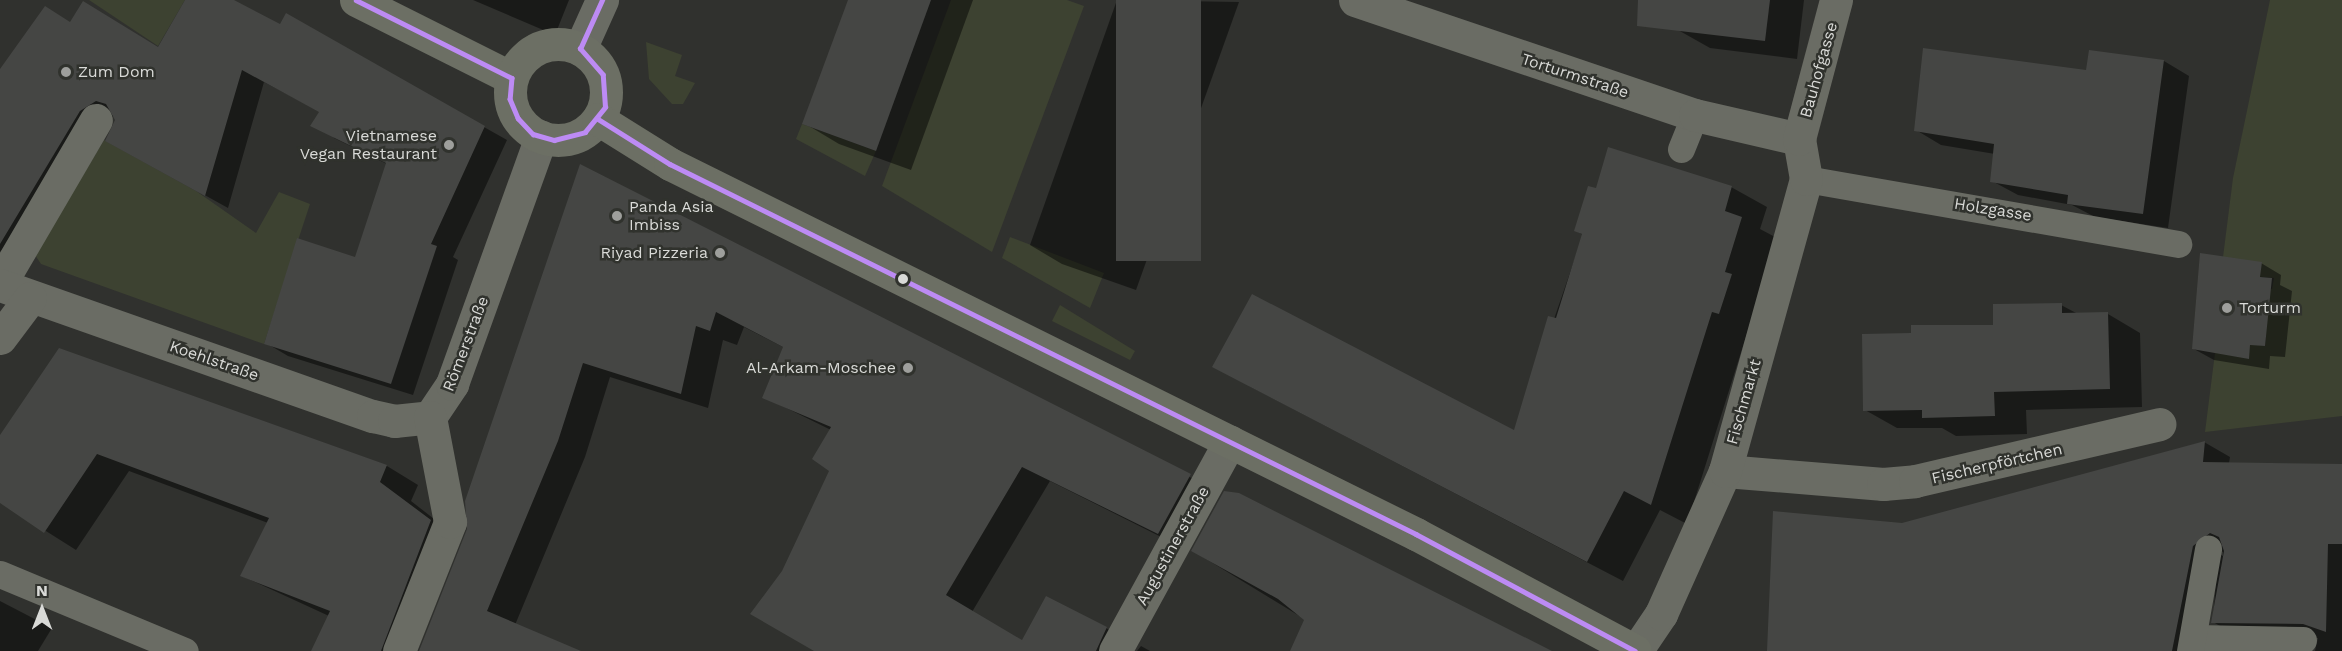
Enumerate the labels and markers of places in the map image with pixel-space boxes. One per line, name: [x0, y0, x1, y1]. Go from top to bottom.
place label: Zum Dom: [78, 62, 155, 82]
marker: Zum Dom: [59, 65, 73, 79]
place label: Vietnamese Vegan Restaurant: [300, 126, 437, 164]
marker: Vietnamese Vegan Restaurant: [442, 138, 456, 152]
place label: Panda Asia Imbiss: [629, 197, 714, 235]
marker: Panda Asia Imbiss: [610, 209, 624, 223]
place label: Riyad Pizzeria: [601, 243, 708, 263]
marker: Riyad Pizzeria: [713, 246, 727, 260]
unlabelled marker: [897, 273, 909, 285]
place label: Torturm: [2239, 298, 2301, 318]
marker: Torturm: [2220, 301, 2234, 315]
place label: Al-Arkam-Moschee: [746, 358, 896, 378]
marker: Al-Arkam-Moschee: [901, 361, 915, 375]

